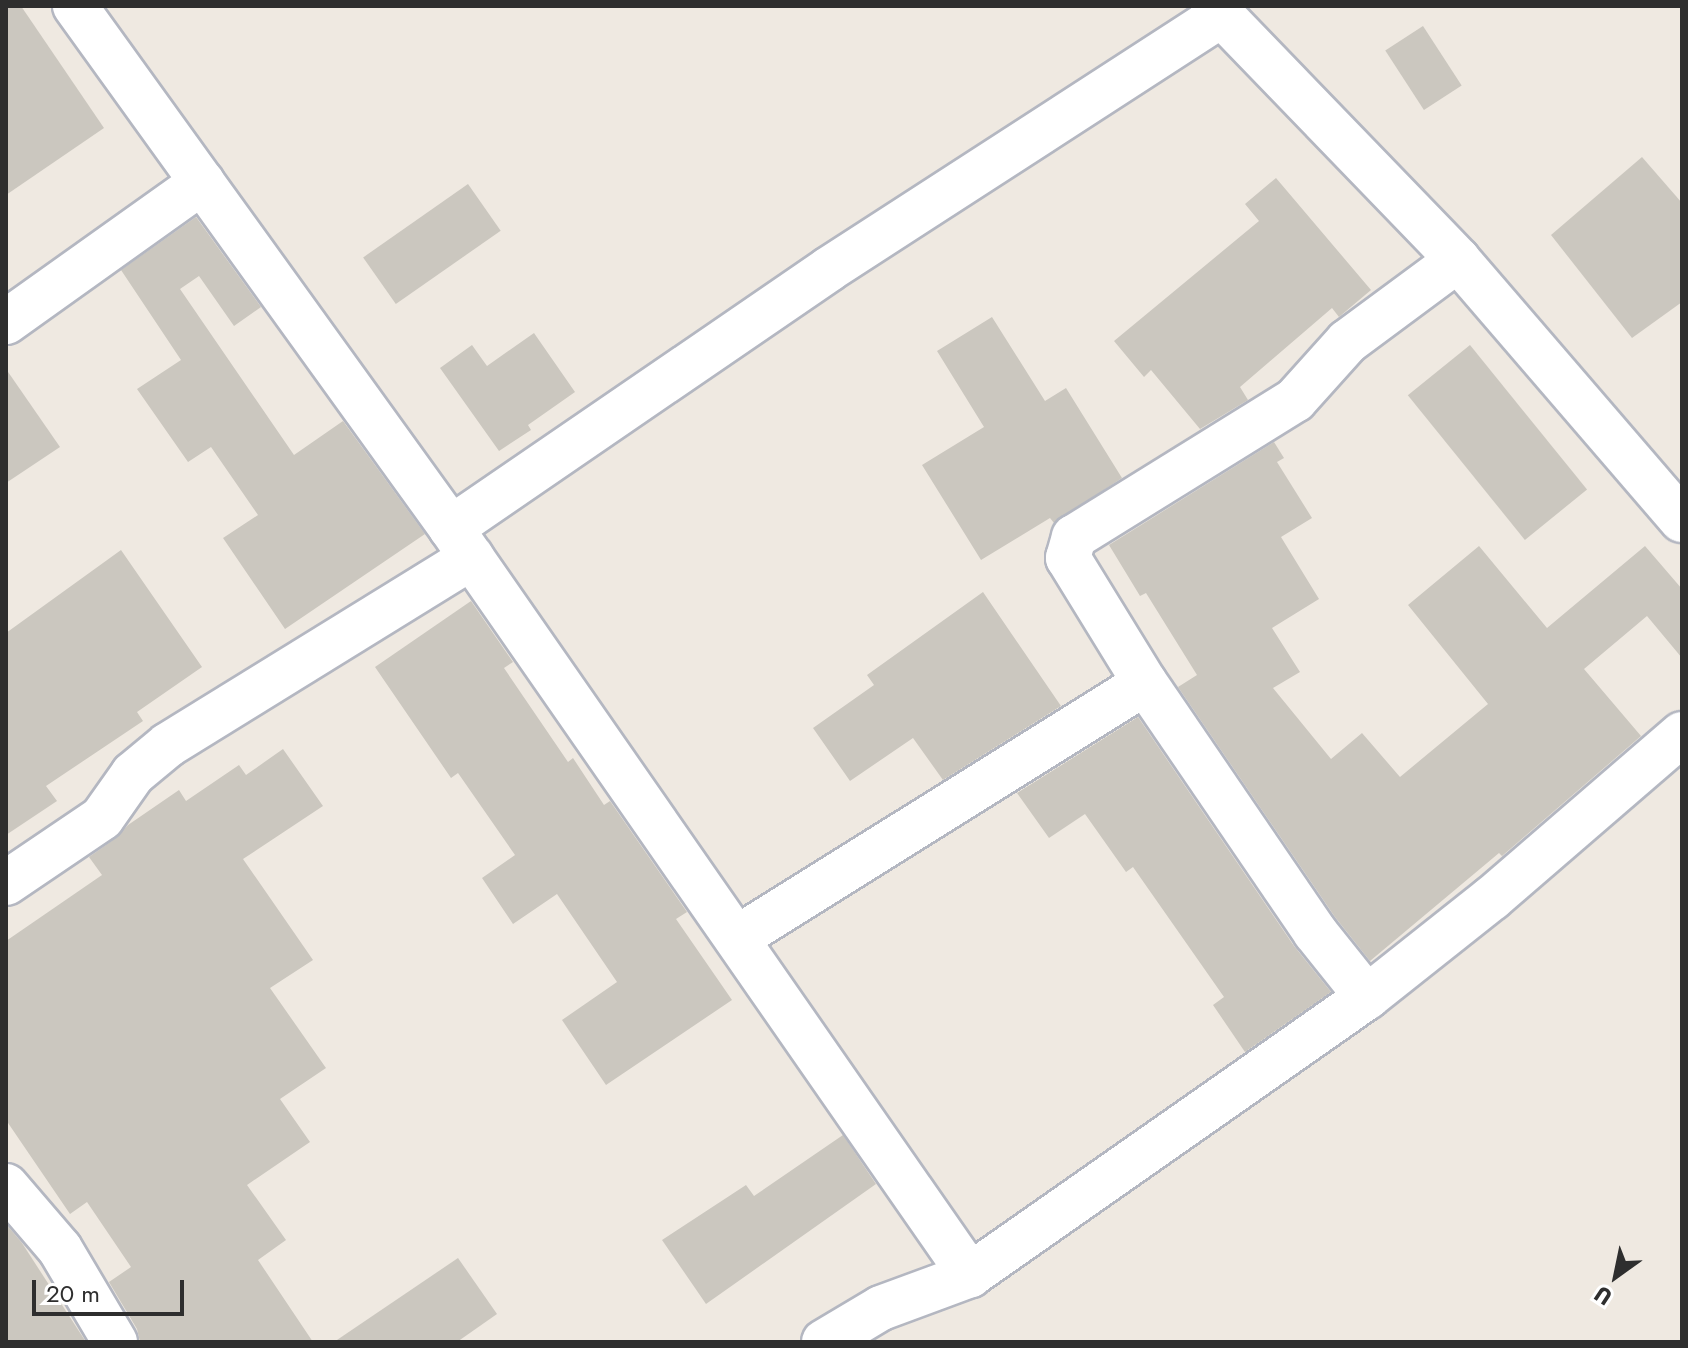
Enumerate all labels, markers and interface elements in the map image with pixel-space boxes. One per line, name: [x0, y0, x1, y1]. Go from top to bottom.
north arrow: [1576, 1236, 1656, 1316]
scale bar: [36, 1264, 188, 1314]
text: 20 m: [46, 1276, 100, 1311]
text: U: [1588, 1279, 1618, 1314]

